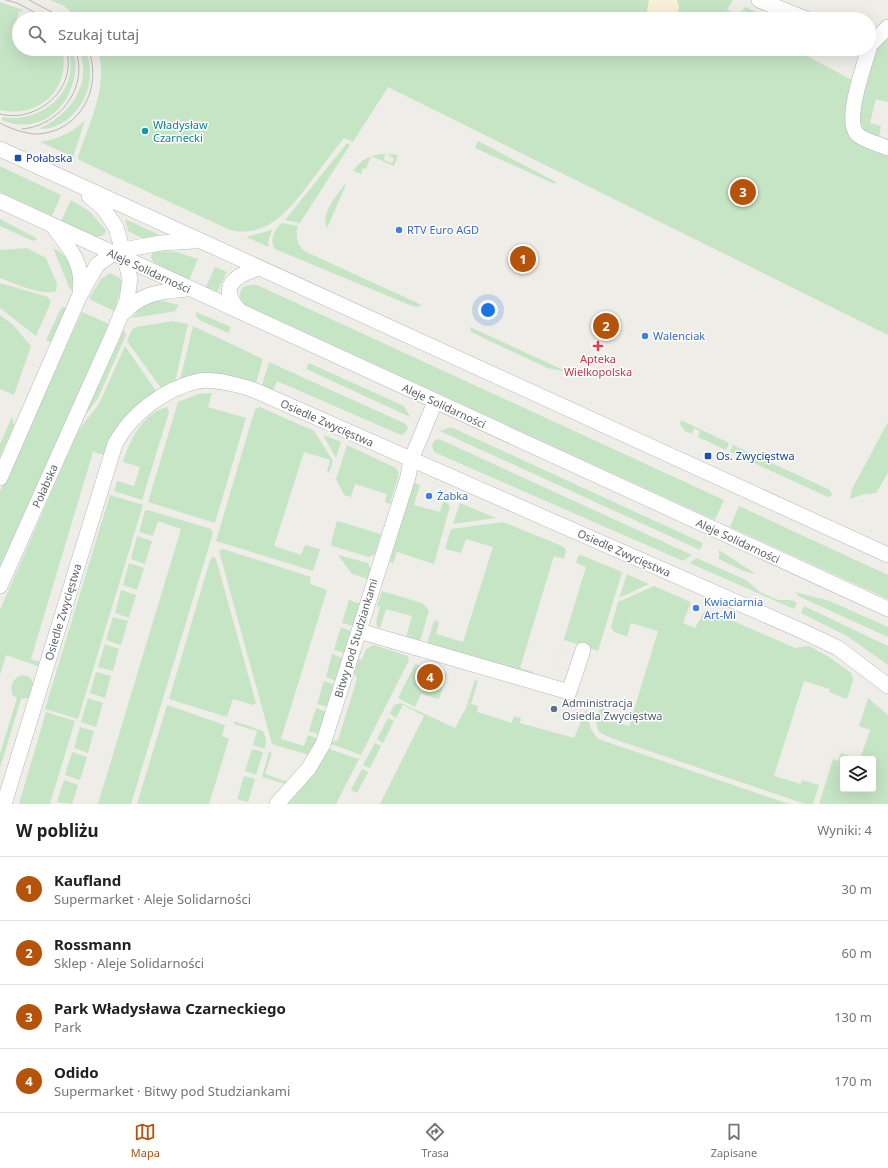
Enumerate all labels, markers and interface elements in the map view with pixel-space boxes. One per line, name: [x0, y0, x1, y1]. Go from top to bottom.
search box: [12, 12, 876, 56]
icon: search: [26, 23, 48, 45]
text: Szukaj tutaj: [58, 24, 139, 44]
place label: Władysław Czarnecki: [153, 117, 208, 145]
marker: Władysław Czarnecki: [140, 126, 150, 136]
place label: Połabska: [26, 150, 72, 165]
marker: Połabska: [13, 153, 23, 163]
pin: 3: [730, 177, 756, 207]
place label: RTV Euro AGD: [407, 222, 479, 237]
marker: RTV Euro AGD: [394, 225, 404, 235]
pin: 1: [510, 244, 536, 274]
street label: Aleje Solidarności: [105, 245, 193, 297]
your location: [478, 300, 498, 320]
pin: 2: [593, 311, 619, 341]
place label: Walenciak: [653, 328, 705, 343]
marker: Walenciak: [640, 331, 650, 341]
marker: Apteka Wielkopolska: [593, 341, 603, 351]
place label: Apteka Wielkopolska: [564, 351, 632, 379]
street label: Aleje Solidarności: [400, 380, 488, 432]
street label: Osiedle Zwycięstwa: [278, 395, 376, 450]
place label: Os. Zwycięstwa: [716, 448, 795, 463]
marker: Os. Zwycięstwa: [703, 451, 713, 461]
street label: Połabska: [28, 462, 61, 510]
place label: Żabka: [437, 488, 468, 503]
marker: Żabka: [424, 491, 434, 501]
street label: Aleje Solidarności: [694, 515, 782, 567]
street label: Osiedle Zwycięstwa: [575, 525, 673, 580]
street label: Osiedle Zwycięstwa: [41, 562, 84, 662]
street label: Bitwy pod Studziankami: [330, 576, 381, 699]
place label: Kwiaciarnia Art-Mi: [704, 594, 763, 622]
marker: Kwiaciarnia Art-Mi: [691, 603, 701, 613]
pin: 4: [417, 662, 443, 692]
place label: Administracja Osiedla Zwycięstwa: [562, 695, 662, 723]
marker: Administracja Osiedla Zwycięstwa: [549, 704, 559, 714]
map controls: [840, 756, 876, 792]
button: layers: [840, 756, 876, 792]
text: W pobliżu: [16, 819, 99, 842]
text: Wyniki: 4: [817, 821, 872, 839]
text: Kaufland: [54, 870, 121, 890]
text: 1: [25, 880, 33, 898]
text: 30 m: [842, 880, 872, 898]
text: Supermarket · Aleje Solidarności: [54, 890, 251, 908]
text: Rossmann: [54, 934, 131, 954]
text: 2: [25, 944, 33, 962]
text: 60 m: [842, 944, 872, 962]
text: Sklep · Aleje Solidarności: [54, 954, 204, 972]
text: Park Władysława Czarneckiego: [54, 998, 286, 1018]
text: 3: [25, 1008, 33, 1026]
text: 130 m: [834, 1008, 872, 1026]
text: Park: [54, 1018, 81, 1036]
text: Odido: [54, 1062, 99, 1082]
text: 4: [25, 1072, 33, 1090]
text: 170 m: [834, 1072, 872, 1090]
text: Supermarket · Bitwy pod Studziankami: [54, 1082, 290, 1100]
tab: Mapa: [131, 1121, 160, 1160]
tab: Trasa: [422, 1121, 449, 1160]
tab: Zapisane: [711, 1121, 757, 1160]

